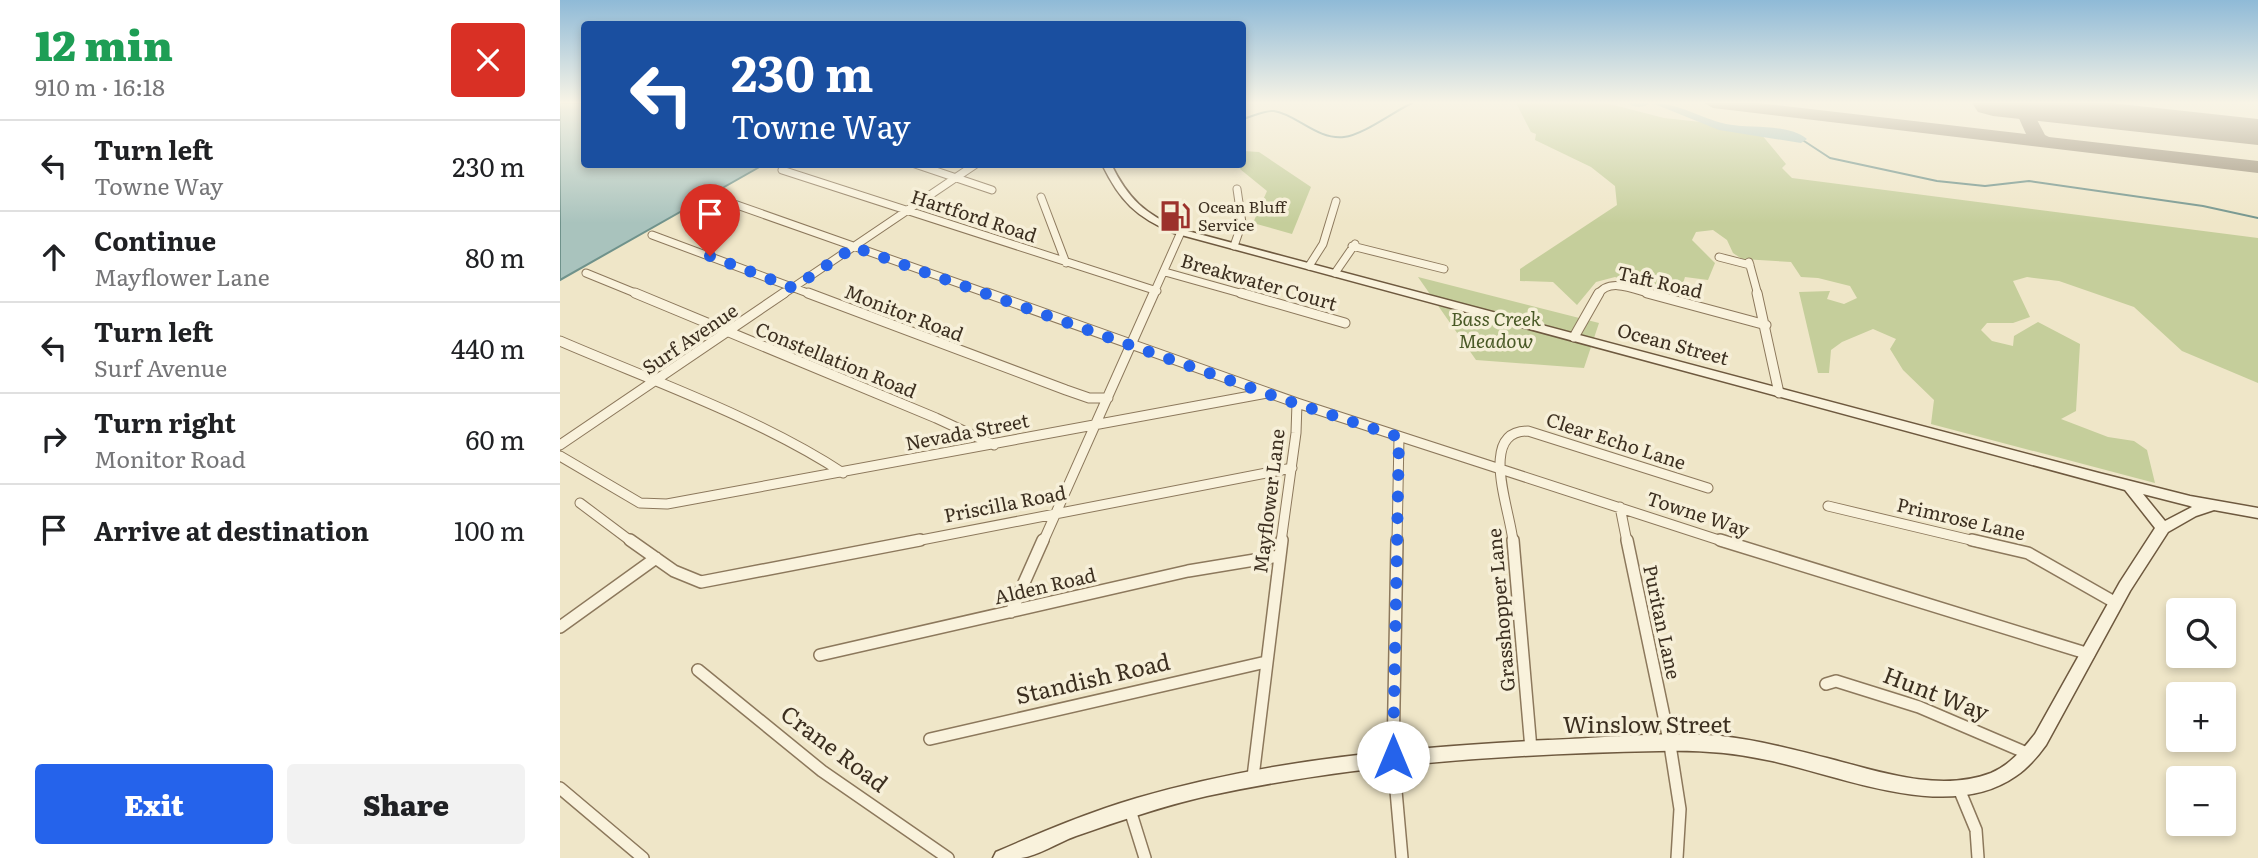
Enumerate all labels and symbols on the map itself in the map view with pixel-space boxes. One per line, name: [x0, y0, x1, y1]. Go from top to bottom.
street label: Hartford Road: [908, 181, 1041, 249]
pin: [680, 184, 740, 256]
place label: Ocean Bluff Service: [1198, 194, 1287, 236]
fuel station icon: Ocean Bluff Service: [1158, 199, 1192, 233]
street label: Breakwater Court: [1178, 245, 1341, 317]
street label: Taft Road: [1615, 258, 1706, 305]
street label: Monitor Road: [841, 277, 968, 348]
street label: Surf Avenue: [636, 296, 743, 381]
park label: Bass Creek Meadow: [1451, 304, 1542, 354]
street label: Constellation Road: [751, 314, 922, 404]
street label: Ocean Street: [1614, 315, 1732, 371]
street label: Clear Echo Lane: [1543, 404, 1690, 476]
street label: Nevada Street: [902, 405, 1031, 457]
street label: Mayflower Lane: [1245, 427, 1291, 575]
street label: Priscilla Road: [941, 477, 1069, 529]
street label: Towne Way: [1643, 483, 1753, 543]
street label: Primrose Lane: [1894, 490, 2029, 546]
street label: Grasshopper Lane: [1479, 527, 1521, 693]
street label: Alden Road: [991, 560, 1099, 610]
street label: Puritan Lane: [1637, 562, 1689, 682]
street label: Standish Road: [1012, 643, 1173, 711]
street label: Hunt Way: [1879, 656, 1995, 728]
street label: Crane Road: [774, 696, 896, 799]
street label: Winslow Street: [1563, 706, 1732, 740]
position arrow: [1356, 720, 1430, 794]

